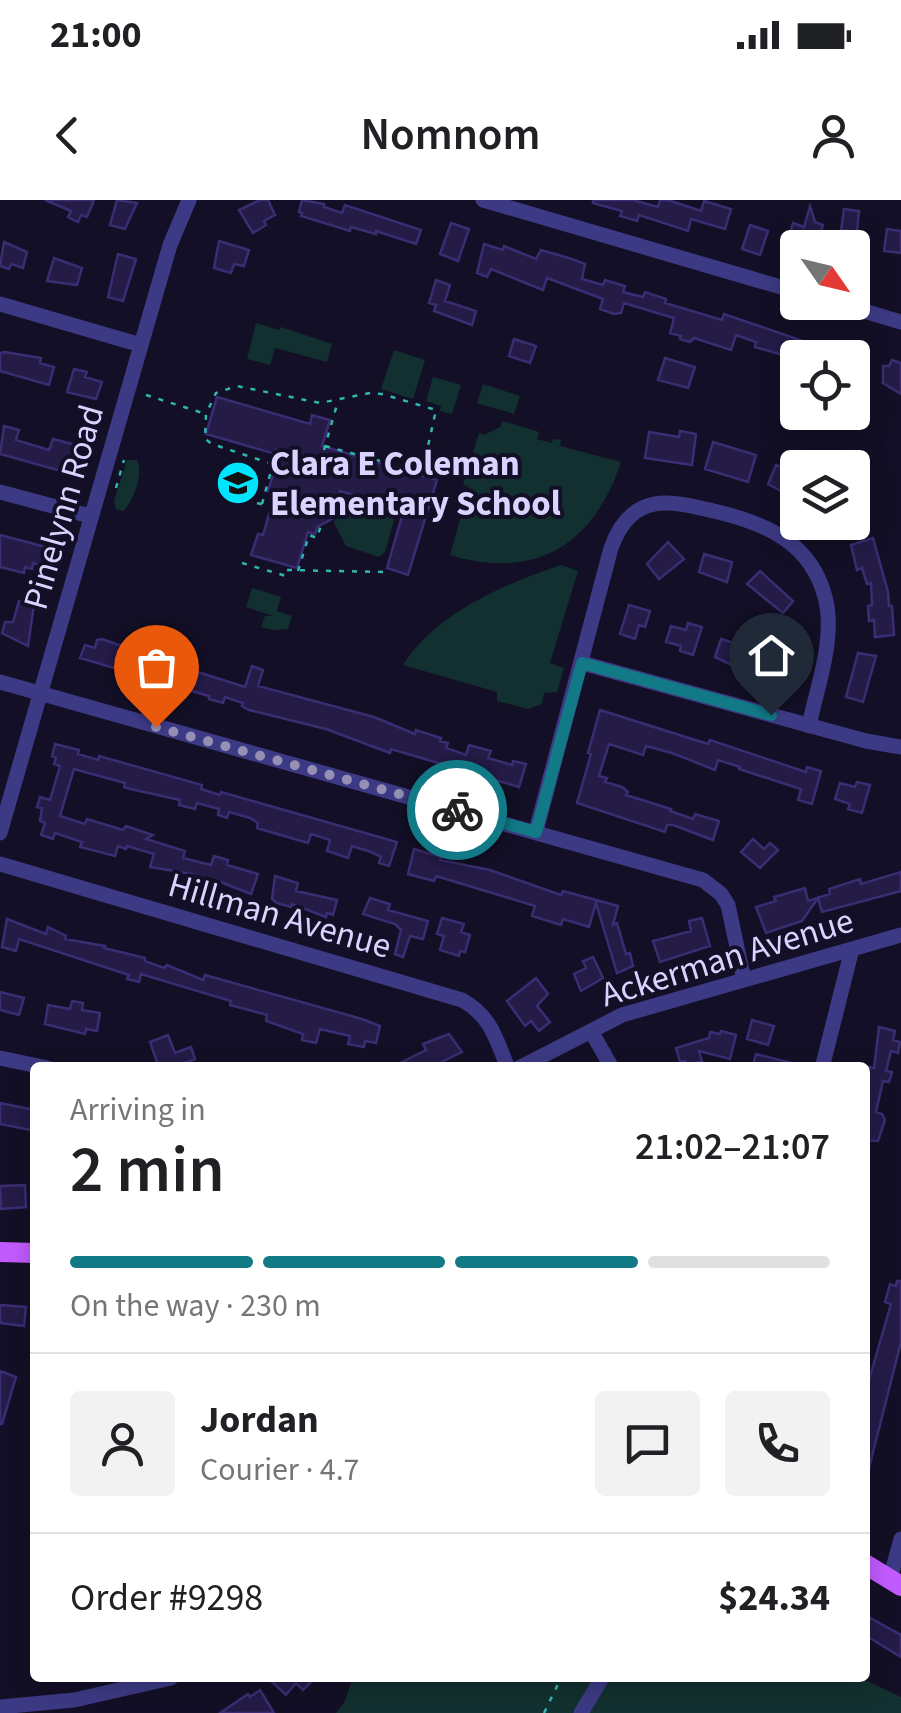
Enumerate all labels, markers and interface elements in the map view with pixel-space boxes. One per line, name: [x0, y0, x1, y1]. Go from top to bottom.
text: 21:00: [50, 8, 142, 62]
text: Nomnom: [360, 103, 541, 167]
icon: back: [40, 108, 95, 163]
icon: person: [806, 108, 861, 163]
north arrow: [780, 230, 870, 320]
map controls: [780, 230, 870, 540]
button: locate: [780, 340, 870, 430]
street label: Pinelynn Road: [11, 399, 117, 615]
place label: Clara E Coleman Elementary School: [270, 439, 561, 529]
button: layers: [780, 450, 870, 540]
school or university icon: Clara E Coleman Elementary School: [215, 460, 261, 506]
pin: [729, 613, 814, 716]
pin: [114, 625, 199, 728]
icon: home: [744, 628, 799, 683]
icon: bag: [129, 640, 184, 695]
courier: [407, 760, 507, 860]
icon: bike: [430, 783, 485, 838]
street label: Hillman Avenue: [162, 860, 397, 972]
street label: Ackerman Avenue: [595, 896, 860, 1020]
text: Arriving in: [70, 1087, 206, 1133]
text: 21:02–21:07: [635, 1120, 830, 1174]
text: 2 min: [70, 1124, 225, 1217]
text: On the way · 230 m: [70, 1283, 321, 1329]
button: person: [70, 1391, 175, 1496]
button: chat: [595, 1391, 700, 1496]
button: phone: [725, 1391, 830, 1496]
text: Jordan: [200, 1393, 319, 1447]
text: Courier · 4.7: [200, 1447, 360, 1493]
text: Order #9298: [70, 1571, 263, 1625]
text: $24.34: [718, 1571, 830, 1625]

